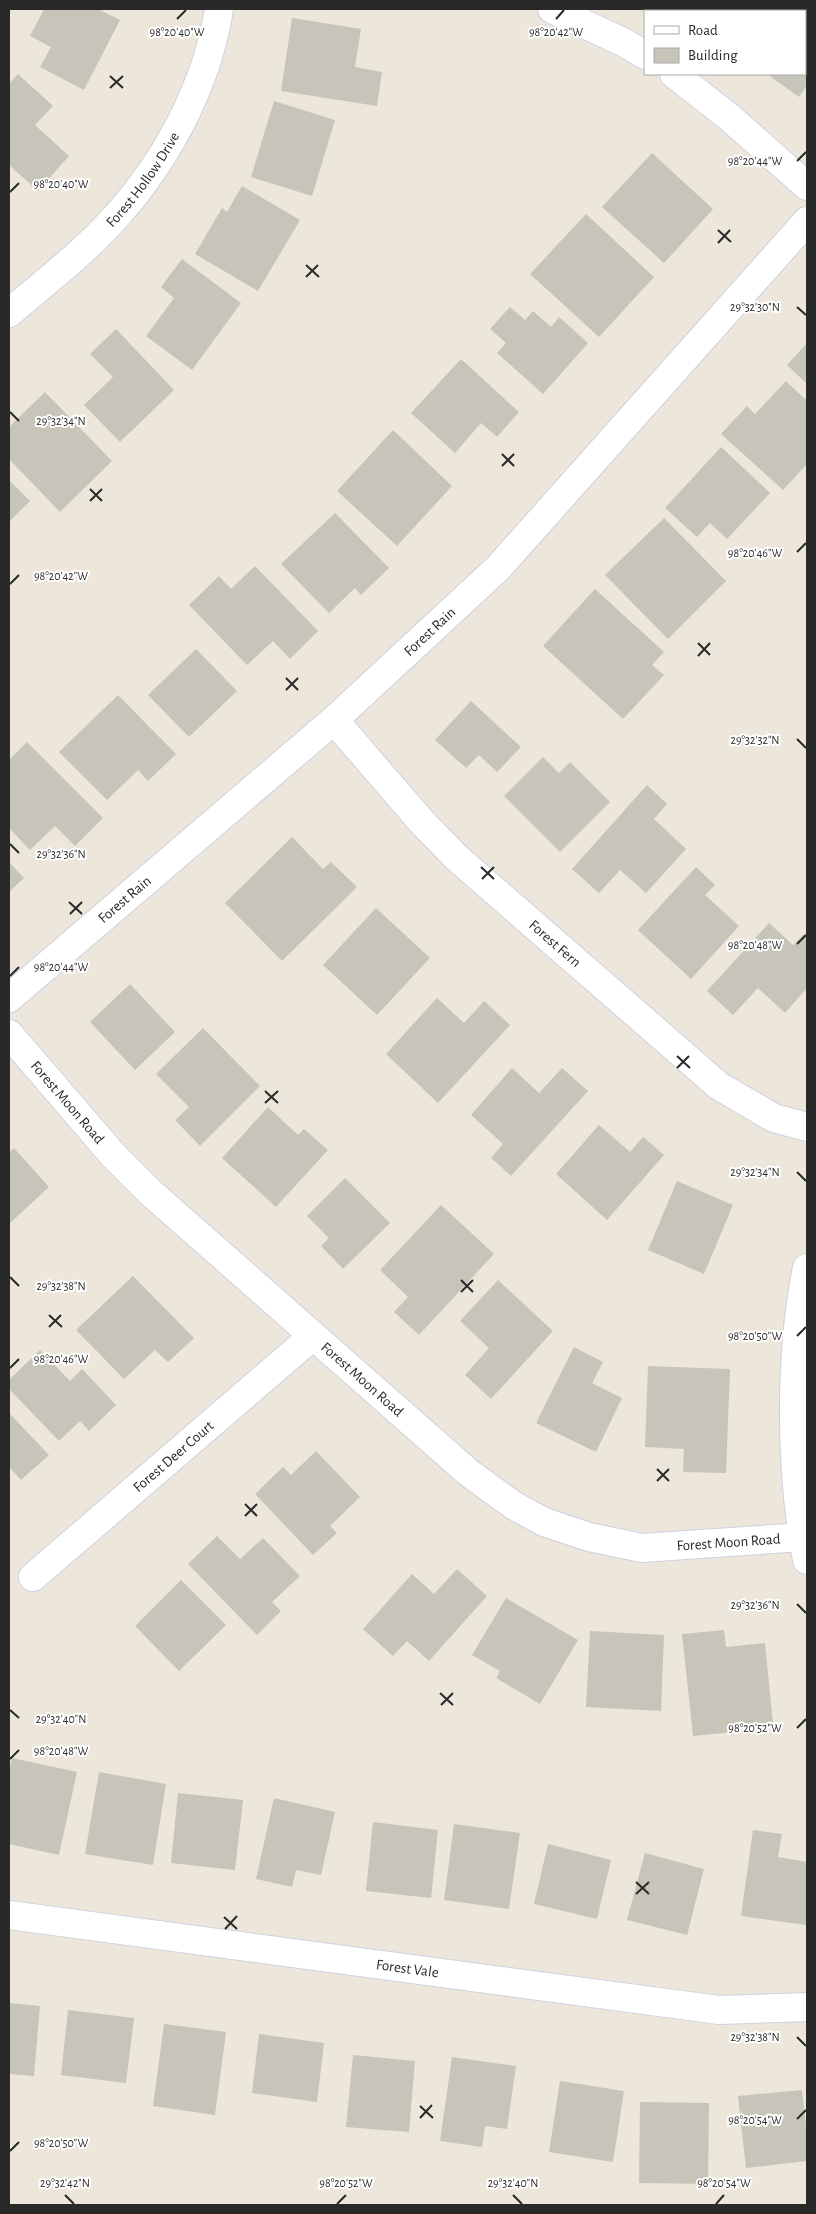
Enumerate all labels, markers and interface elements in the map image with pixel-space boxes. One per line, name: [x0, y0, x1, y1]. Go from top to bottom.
legend: [644, 10, 806, 75]
text: Road: [688, 23, 718, 38]
text: 98°20'40"W: [150, 26, 205, 38]
text: 98°20'42"W: [529, 26, 583, 38]
text: Building: [688, 48, 738, 63]
street label: Forest Hollow Drive: [104, 130, 182, 230]
text: 98°20'44"W: [728, 155, 782, 167]
text: 98°20'40"W: [34, 178, 89, 190]
text: 29°32'30"N: [730, 301, 780, 313]
text: 29°32'34"N: [36, 415, 86, 427]
text: 98°20'46"W: [728, 547, 782, 559]
text: 98°20'42"W: [34, 570, 88, 582]
street label: Forest Rain: [401, 604, 459, 659]
text: 29°32'32"N: [731, 734, 779, 746]
text: 29°32'36"N: [36, 848, 86, 860]
street label: Forest Rain: [96, 873, 154, 926]
street label: Forest Fern: [526, 917, 584, 970]
text: 98°20'48"W: [728, 939, 782, 951]
text: 98°20'44"W: [34, 961, 88, 973]
street label: Forest Moon Road: [28, 1058, 107, 1147]
text: 29°32'34"N: [730, 1166, 780, 1178]
text: 29°32'38"N: [36, 1280, 86, 1292]
text: 98°20'50"W: [728, 1330, 782, 1342]
street label: Forest Moon Road: [318, 1339, 406, 1420]
text: 98°20'46"W: [34, 1353, 88, 1365]
street label: Forest Deer Court: [130, 1418, 217, 1495]
street label: Forest Moon Road: [676, 1532, 781, 1554]
text: 29°32'36"N: [730, 1599, 780, 1611]
text: 29°32'40"N: [36, 1713, 86, 1725]
text: 98°20'52"W: [728, 1722, 782, 1734]
text: 98°20'48"W: [34, 1745, 88, 1757]
street label: Forest Vale: [375, 1957, 440, 1980]
text: 29°32'38"N: [730, 2031, 780, 2043]
text: 98°20'54"W: [728, 2114, 782, 2126]
text: 98°20'50"W: [34, 2137, 88, 2149]
text: 29°32'42"N: [40, 2177, 90, 2189]
text: 98°20'52"W: [319, 2177, 373, 2189]
text: 29°32'40"N: [488, 2177, 538, 2189]
text: 98°20'54"W: [697, 2177, 751, 2189]

